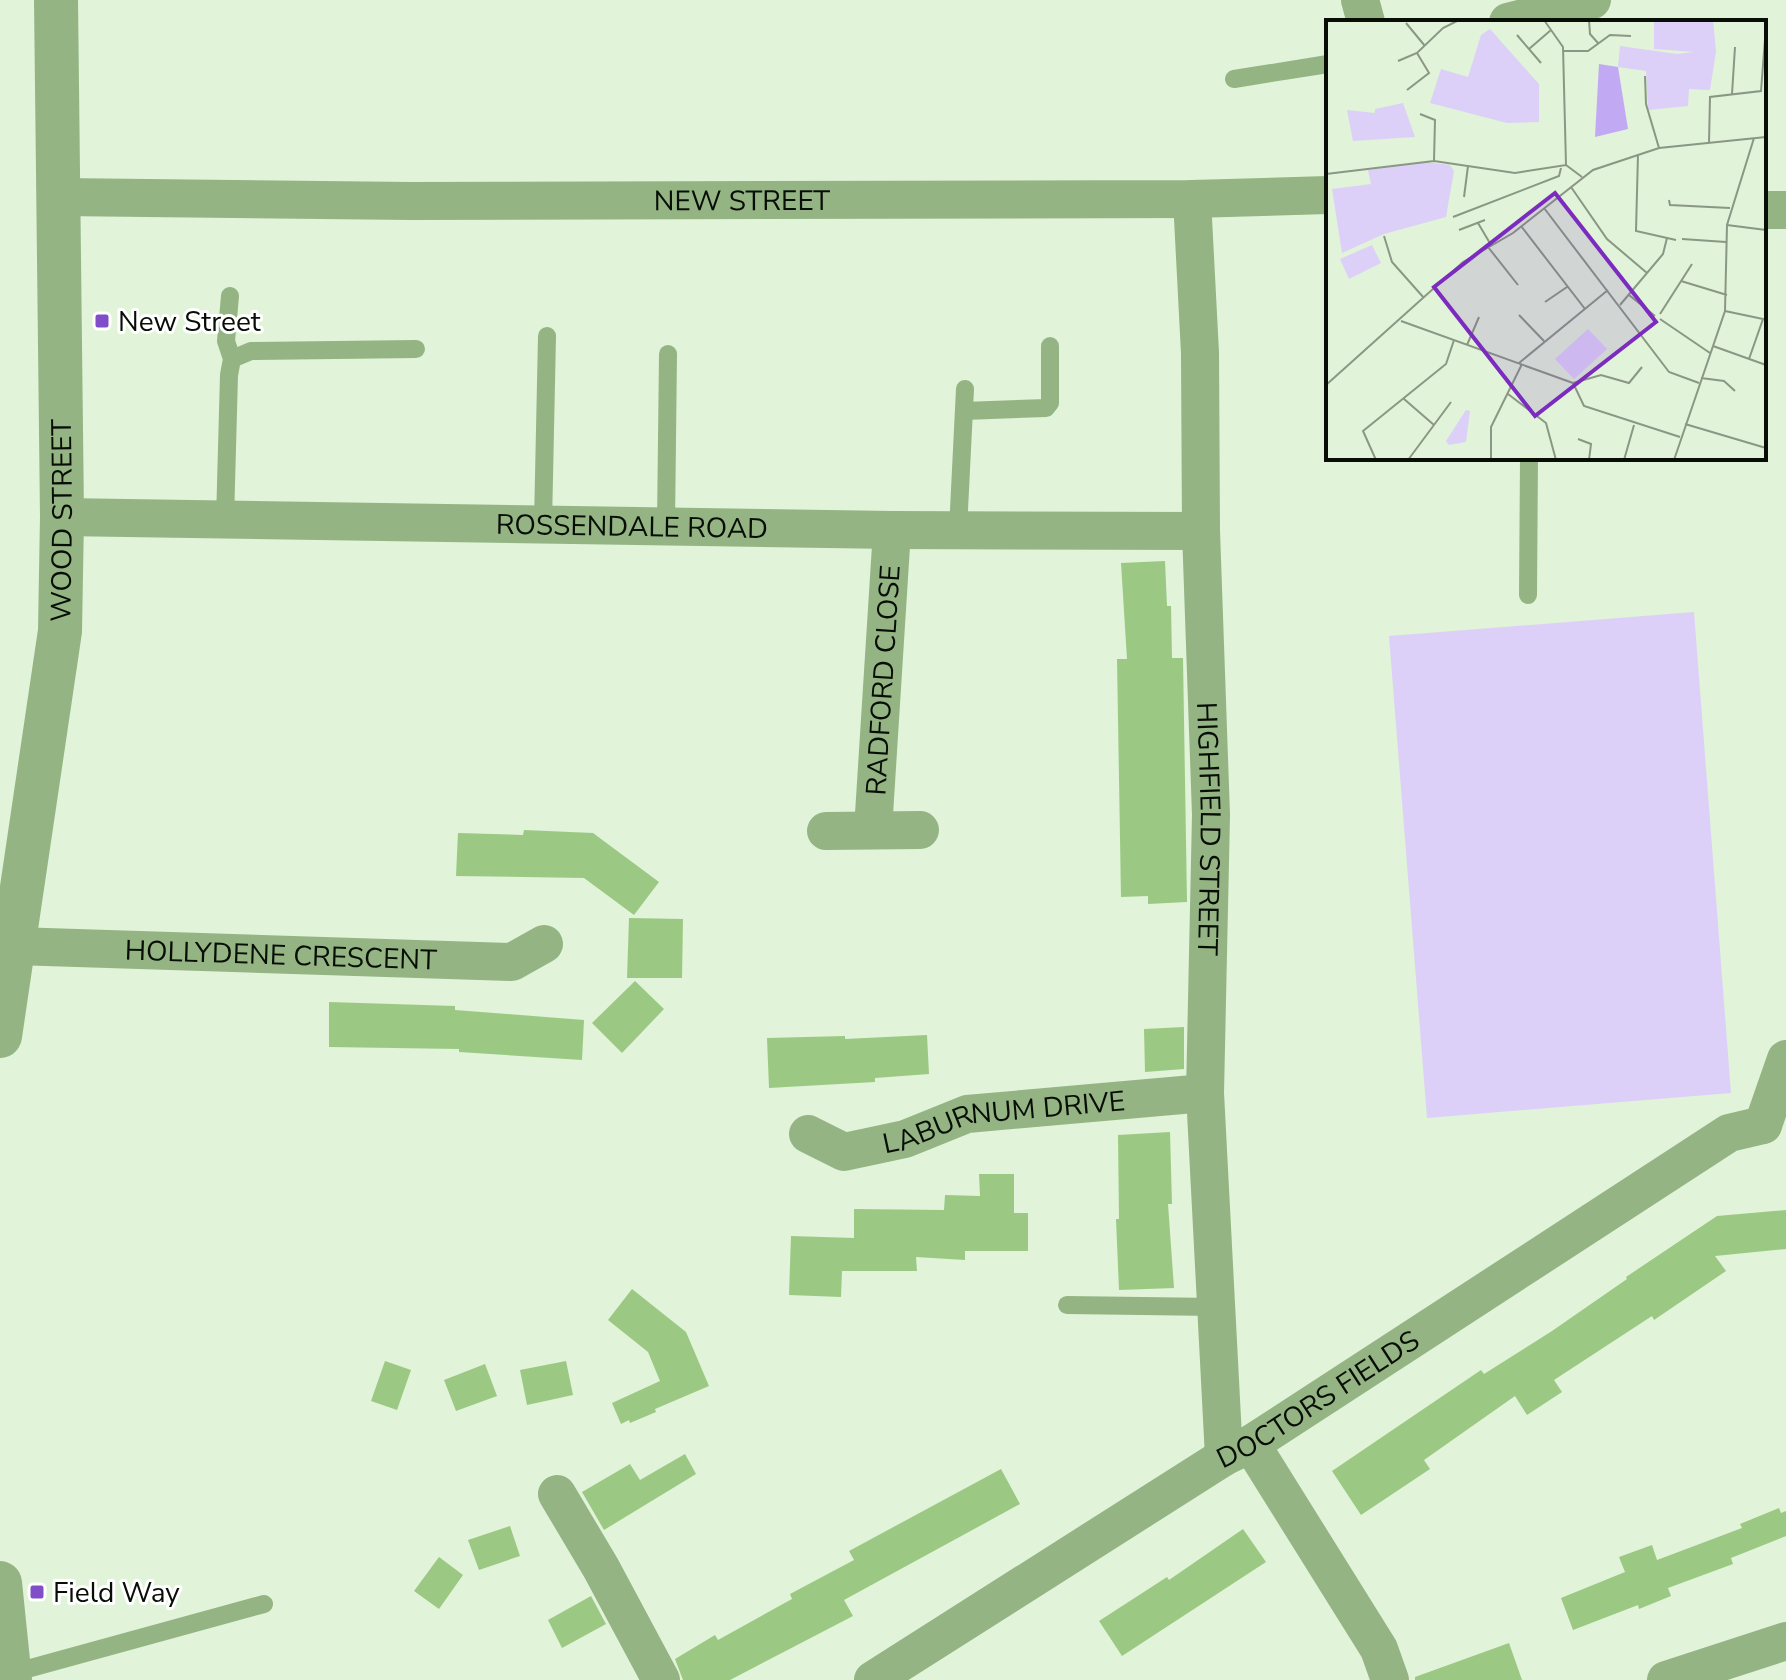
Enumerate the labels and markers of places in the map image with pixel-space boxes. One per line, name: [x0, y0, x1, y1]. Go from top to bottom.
place label: New Street: [118, 303, 261, 341]
marker: New Street: [93, 312, 111, 330]
place label: Field Way: [53, 1574, 180, 1612]
marker: Field Way: [28, 1583, 46, 1601]

